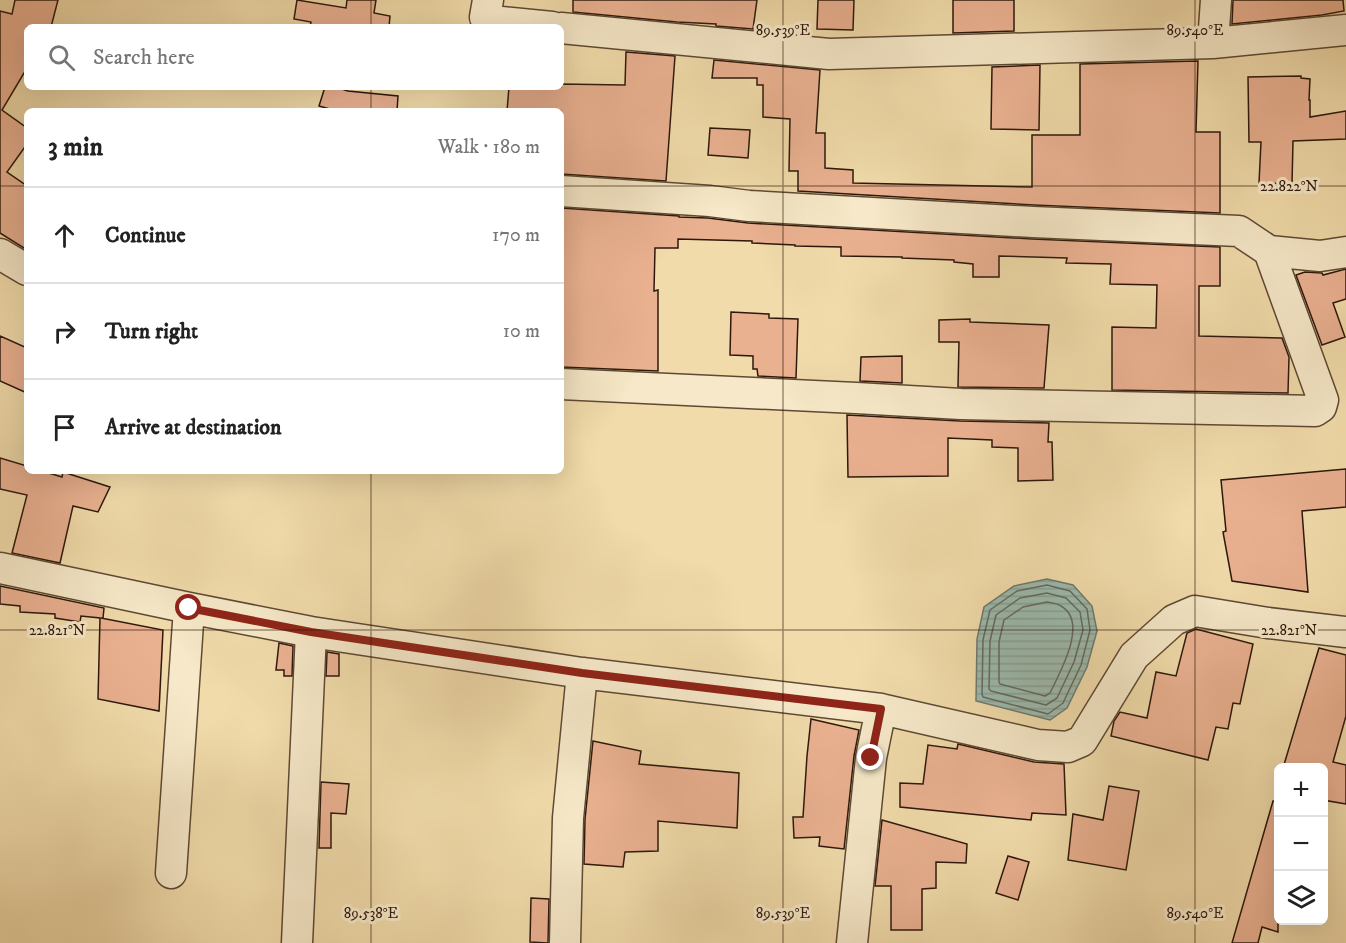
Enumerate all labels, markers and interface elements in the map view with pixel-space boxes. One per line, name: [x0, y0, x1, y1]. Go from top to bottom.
text: 89.539°E: [756, 21, 811, 40]
text: 89.540°E: [1166, 21, 1224, 40]
search box: [24, 24, 564, 90]
icon: search: [45, 41, 78, 74]
text: Search here: [93, 44, 195, 71]
text: 3 min: [48, 131, 103, 164]
text: Walk · 180 m: [438, 135, 540, 160]
text: 22.822°N: [1260, 177, 1318, 196]
icon: ahead: [48, 219, 81, 252]
text: Continue: [105, 222, 186, 249]
text: 170 m: [492, 223, 540, 248]
icon: right: [48, 315, 81, 348]
text: Turn right: [105, 318, 198, 345]
text: 10 m: [503, 319, 540, 344]
icon: arrive: [48, 411, 81, 444]
text: Arrive at destination: [105, 414, 282, 441]
route start: [175, 594, 201, 620]
text: 22.821°N: [29, 621, 85, 640]
text: 22.821°N: [1261, 621, 1317, 640]
route end: [857, 744, 883, 770]
map controls: [1274, 763, 1328, 925]
button: +: [1274, 763, 1328, 817]
button: −: [1274, 817, 1328, 871]
button: layers: [1274, 871, 1328, 925]
text: 89.538°E: [344, 904, 399, 923]
text: 89.539°E: [756, 904, 811, 923]
text: 89.540°E: [1166, 904, 1224, 923]

